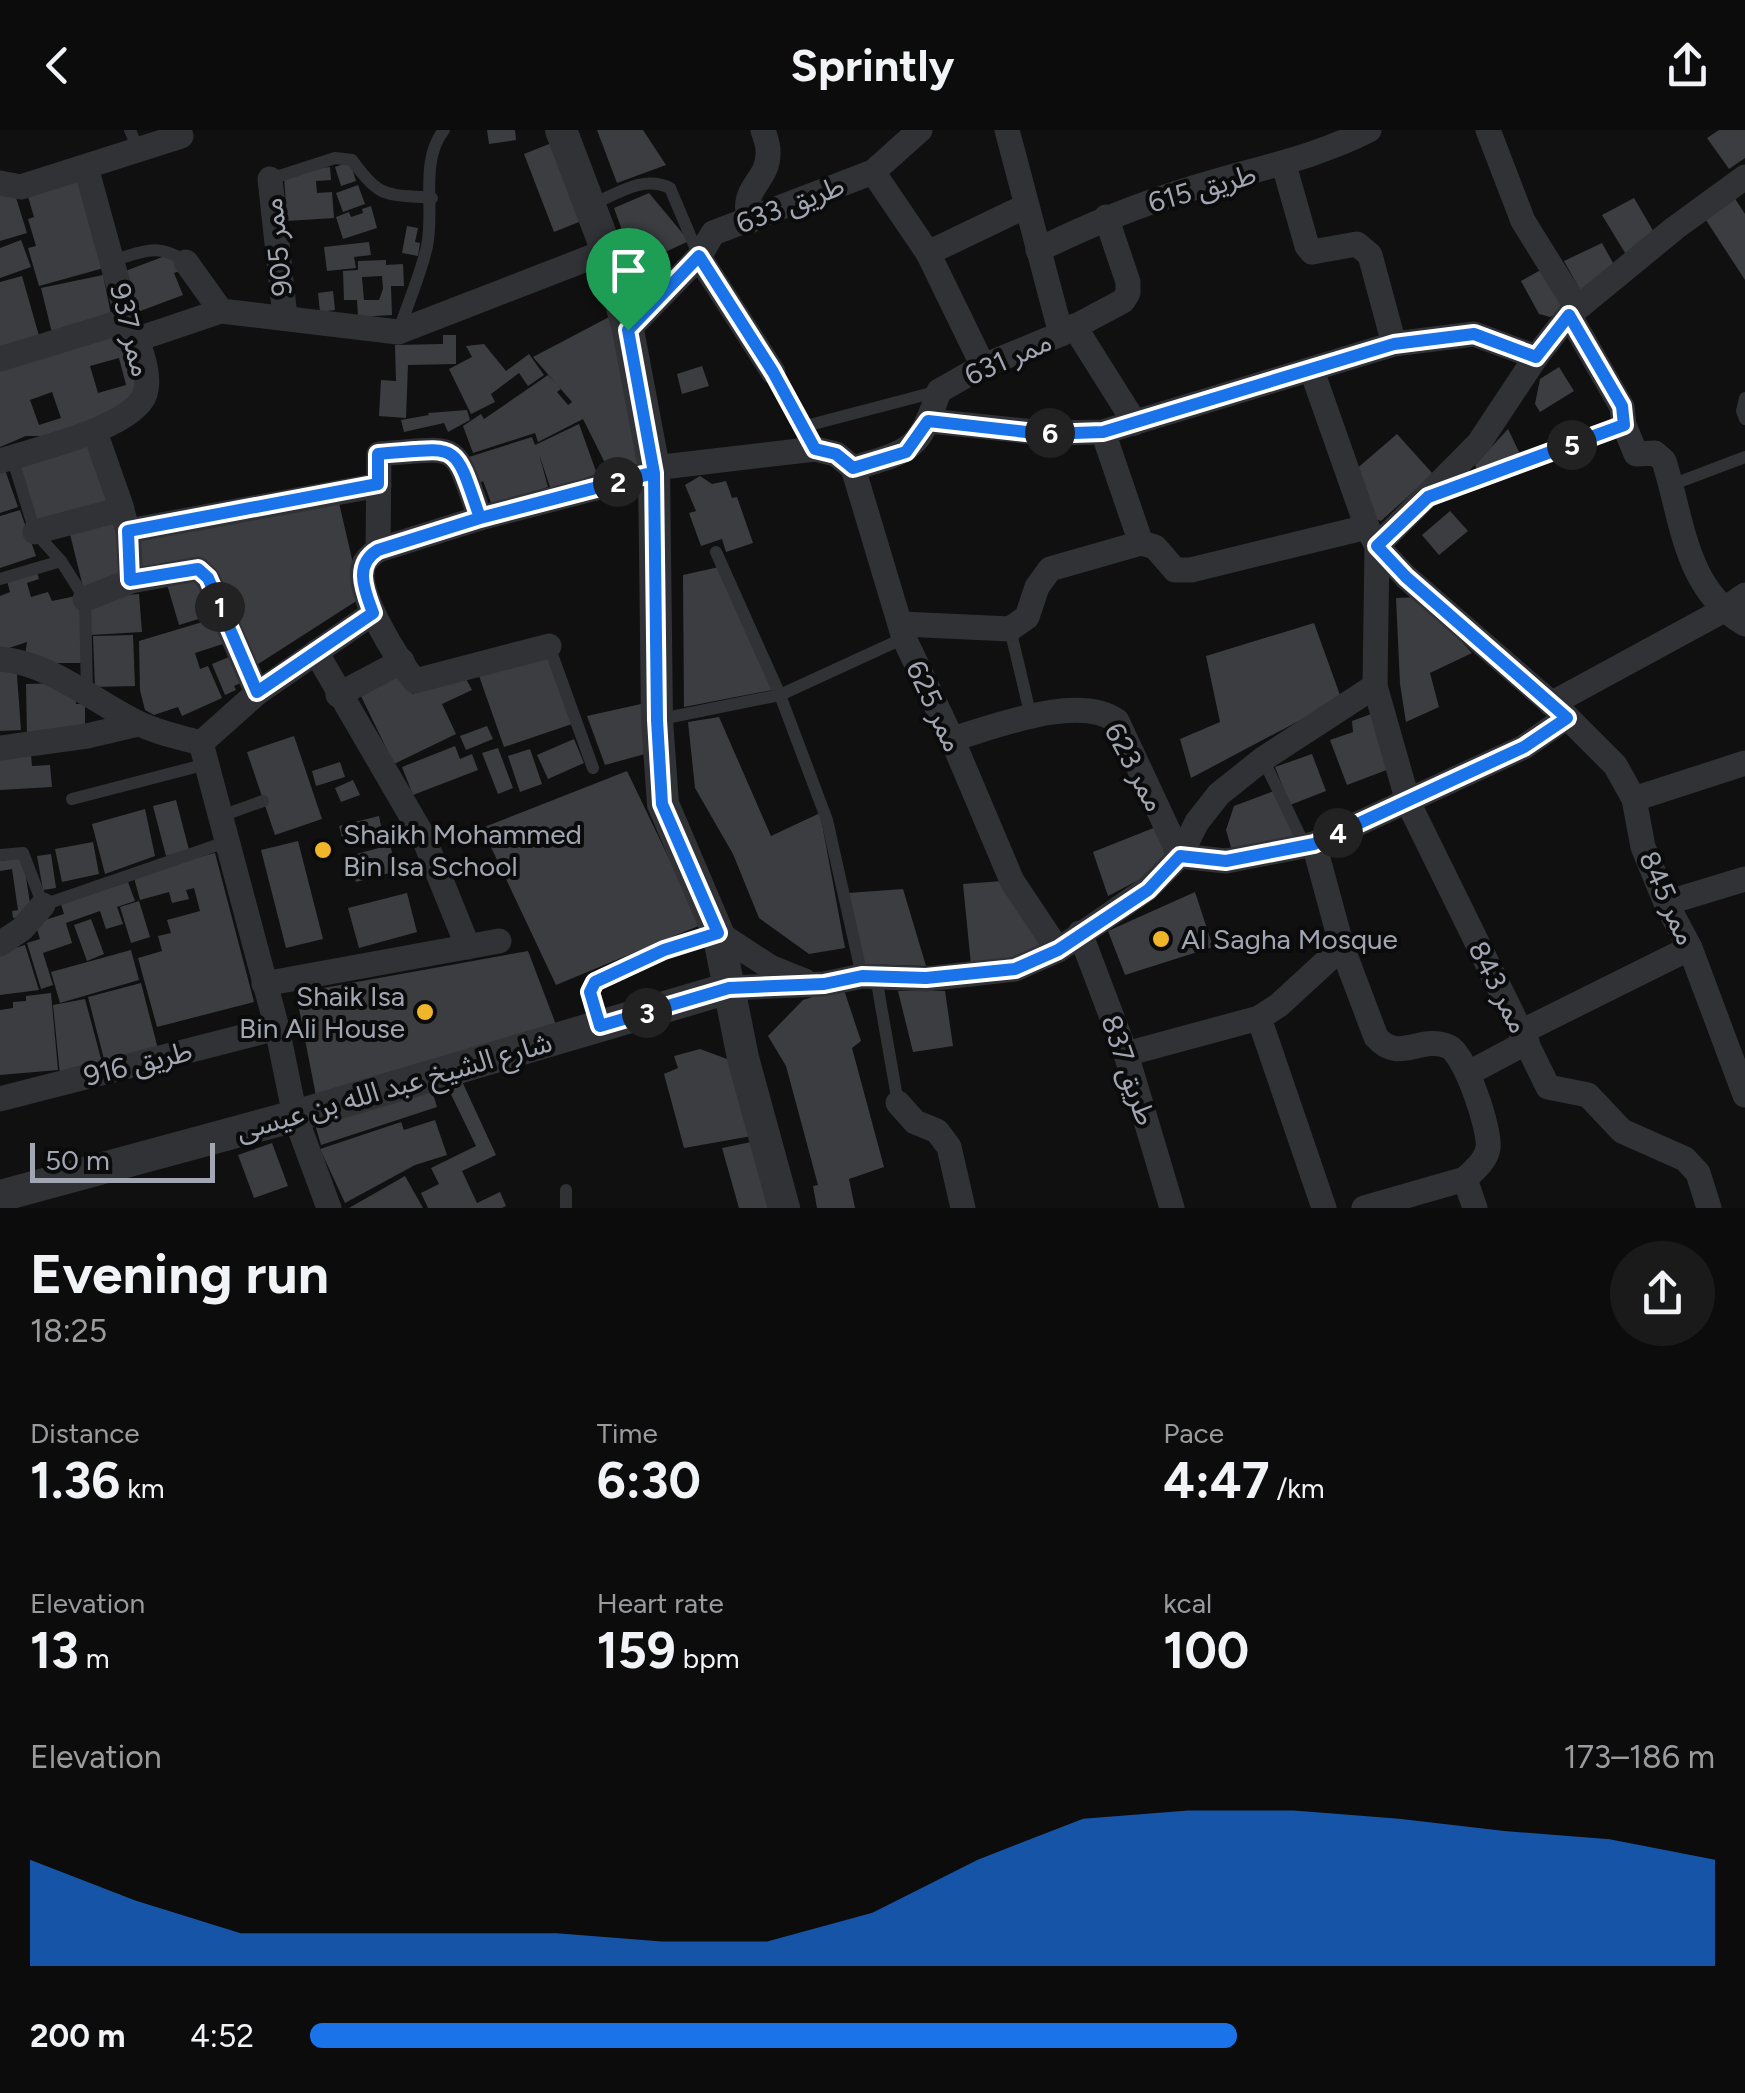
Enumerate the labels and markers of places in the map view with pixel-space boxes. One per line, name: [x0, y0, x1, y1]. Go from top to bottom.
pin: [586, 228, 671, 331]
pin: 6: [1025, 408, 1075, 458]
pin: 5: [1547, 420, 1597, 470]
pin: 2: [593, 457, 643, 507]
pin: 1: [195, 582, 245, 632]
pin: 4: [1313, 808, 1363, 858]
place label: Shaikh Mohammed Bin Isa School: [343, 817, 582, 883]
marker: Shaikh Mohammed Bin Isa School: [312, 839, 334, 861]
place label: Al Sagha Mosque: [1181, 922, 1398, 956]
marker: Al Sagha Mosque: [1150, 928, 1172, 950]
place label: Shaik Isa Bin Ali House: [239, 979, 405, 1045]
pin: 3: [622, 988, 672, 1038]
marker: Shaik Isa Bin Ali House: [414, 1001, 436, 1023]

